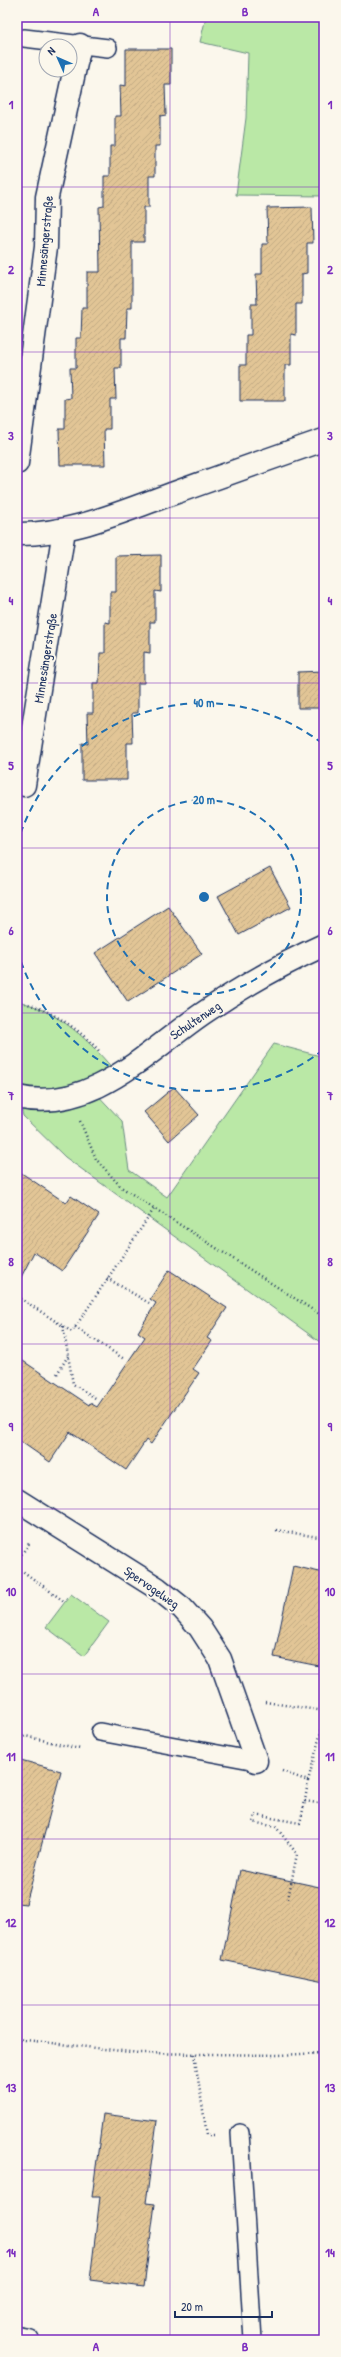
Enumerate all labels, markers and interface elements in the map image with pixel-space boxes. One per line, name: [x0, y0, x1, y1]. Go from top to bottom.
text: A: [93, 2, 100, 20]
text: B: [242, 2, 249, 20]
north arrow: [38, 38, 78, 78]
text: N: [44, 44, 58, 58]
text: 1: [9, 95, 14, 113]
text: 1: [328, 95, 333, 113]
street label: Minnesängerstraße: [31, 195, 57, 287]
text: 2: [8, 260, 15, 278]
text: 2: [327, 260, 334, 278]
text: 3: [8, 426, 14, 444]
text: 3: [327, 426, 333, 444]
text: 4: [9, 591, 14, 609]
text: 4: [328, 591, 333, 609]
street label: Minnesängerstraße: [29, 612, 61, 704]
text: 40 m: [194, 694, 214, 711]
text: 5: [8, 756, 14, 774]
text: 5: [327, 756, 333, 774]
text: 20 m: [193, 791, 215, 808]
centre of rings: [197, 890, 211, 904]
text: 6: [8, 921, 14, 939]
text: 6: [327, 921, 333, 939]
street label: Schultenweg: [166, 996, 224, 1044]
text: 7: [7, 1086, 15, 1104]
text: 7: [326, 1086, 334, 1104]
text: 8: [8, 1252, 14, 1270]
text: 8: [327, 1252, 333, 1270]
text: 9: [9, 1417, 14, 1435]
text: 9: [328, 1417, 333, 1435]
street label: Spervogelweg: [121, 1561, 183, 1613]
text: 10: [6, 1582, 16, 1600]
text: 10: [325, 1582, 335, 1600]
text: 11: [6, 1747, 16, 1765]
text: 11: [325, 1747, 335, 1765]
text: 12: [6, 1913, 17, 1931]
text: 12: [325, 1913, 336, 1931]
text: 13: [6, 2078, 16, 2096]
text: 13: [325, 2078, 335, 2096]
text: 14: [6, 2243, 16, 2261]
text: 14: [325, 2243, 335, 2261]
scale bar: [175, 2293, 272, 2319]
text: 20 m: [181, 2298, 203, 2315]
text: A: [93, 2337, 100, 2355]
text: B: [242, 2337, 249, 2355]

